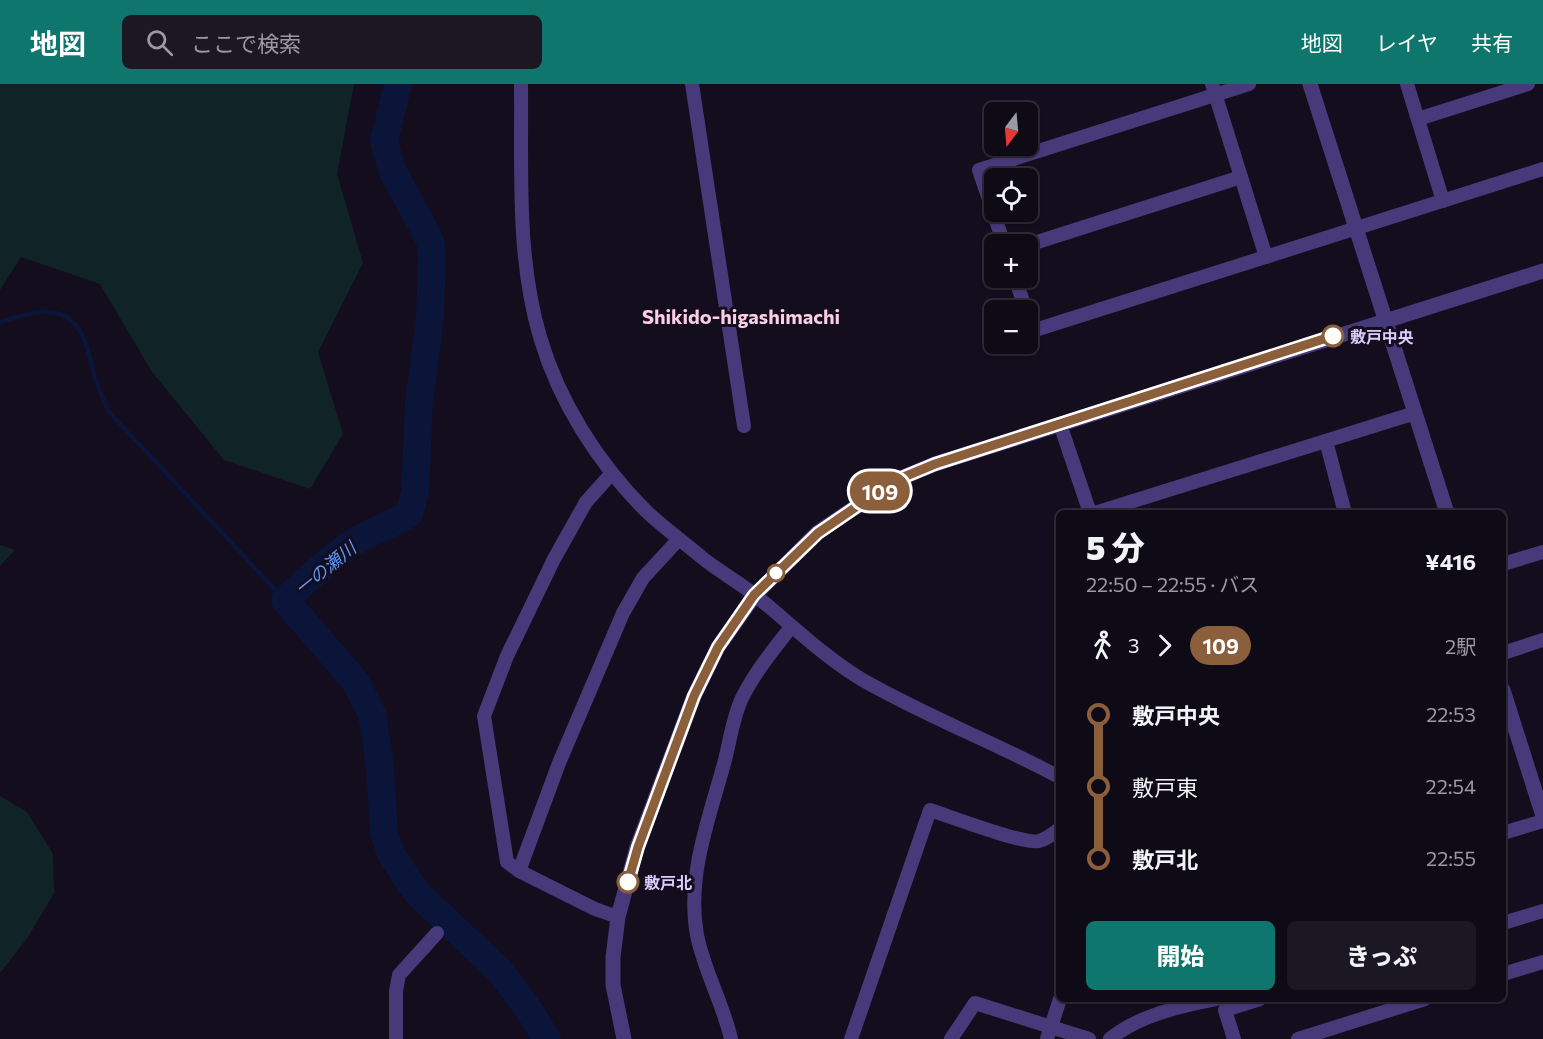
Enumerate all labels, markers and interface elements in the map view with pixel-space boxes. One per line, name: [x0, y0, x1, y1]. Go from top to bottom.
search box: [122, 15, 542, 69]
text: 地図: [30, 26, 86, 60]
icon: search: [143, 26, 176, 59]
text: ここで検索: [191, 30, 301, 57]
text: 地図: [1301, 30, 1343, 55]
text: レイヤ: [1376, 30, 1438, 55]
text: 共有: [1471, 30, 1513, 55]
north arrow: [984, 102, 1038, 156]
map controls: [984, 102, 1038, 354]
button: locate: [984, 168, 1038, 222]
button: +: [984, 234, 1038, 288]
button: −: [984, 300, 1038, 354]
district label: Shikido-higashimachi: [642, 304, 840, 328]
marker: 敷戸中央: [1322, 325, 1344, 347]
place label: 敷戸中央: [1350, 327, 1414, 346]
line badge: 109: [846, 472, 914, 510]
text: 109: [862, 479, 898, 504]
text: 5 分: [1086, 526, 1145, 567]
water label: 一の瀬川: [290, 536, 361, 599]
text: ¥416: [1425, 548, 1476, 575]
unlabelled marker: [767, 564, 785, 582]
text: 22:50 – 22:55 · バス: [1086, 572, 1259, 596]
icon: walk: [1086, 629, 1119, 662]
icon: forward: [1148, 629, 1181, 662]
text: 3: [1128, 633, 1139, 657]
text: 109: [1202, 633, 1239, 658]
text: 2駅: [1445, 634, 1476, 658]
text: 敷戸中央: [1132, 702, 1220, 729]
text: 22:53: [1426, 702, 1476, 726]
text: 敷戸東: [1132, 774, 1198, 801]
text: 22:54: [1426, 774, 1476, 798]
text: 敷戸北: [1132, 846, 1198, 873]
text: 22:55: [1426, 846, 1476, 870]
marker: 敷戸北: [617, 871, 639, 893]
place label: 敷戸北: [644, 873, 692, 892]
button: 開始: [1086, 921, 1275, 990]
button: きっぷ: [1287, 921, 1476, 990]

